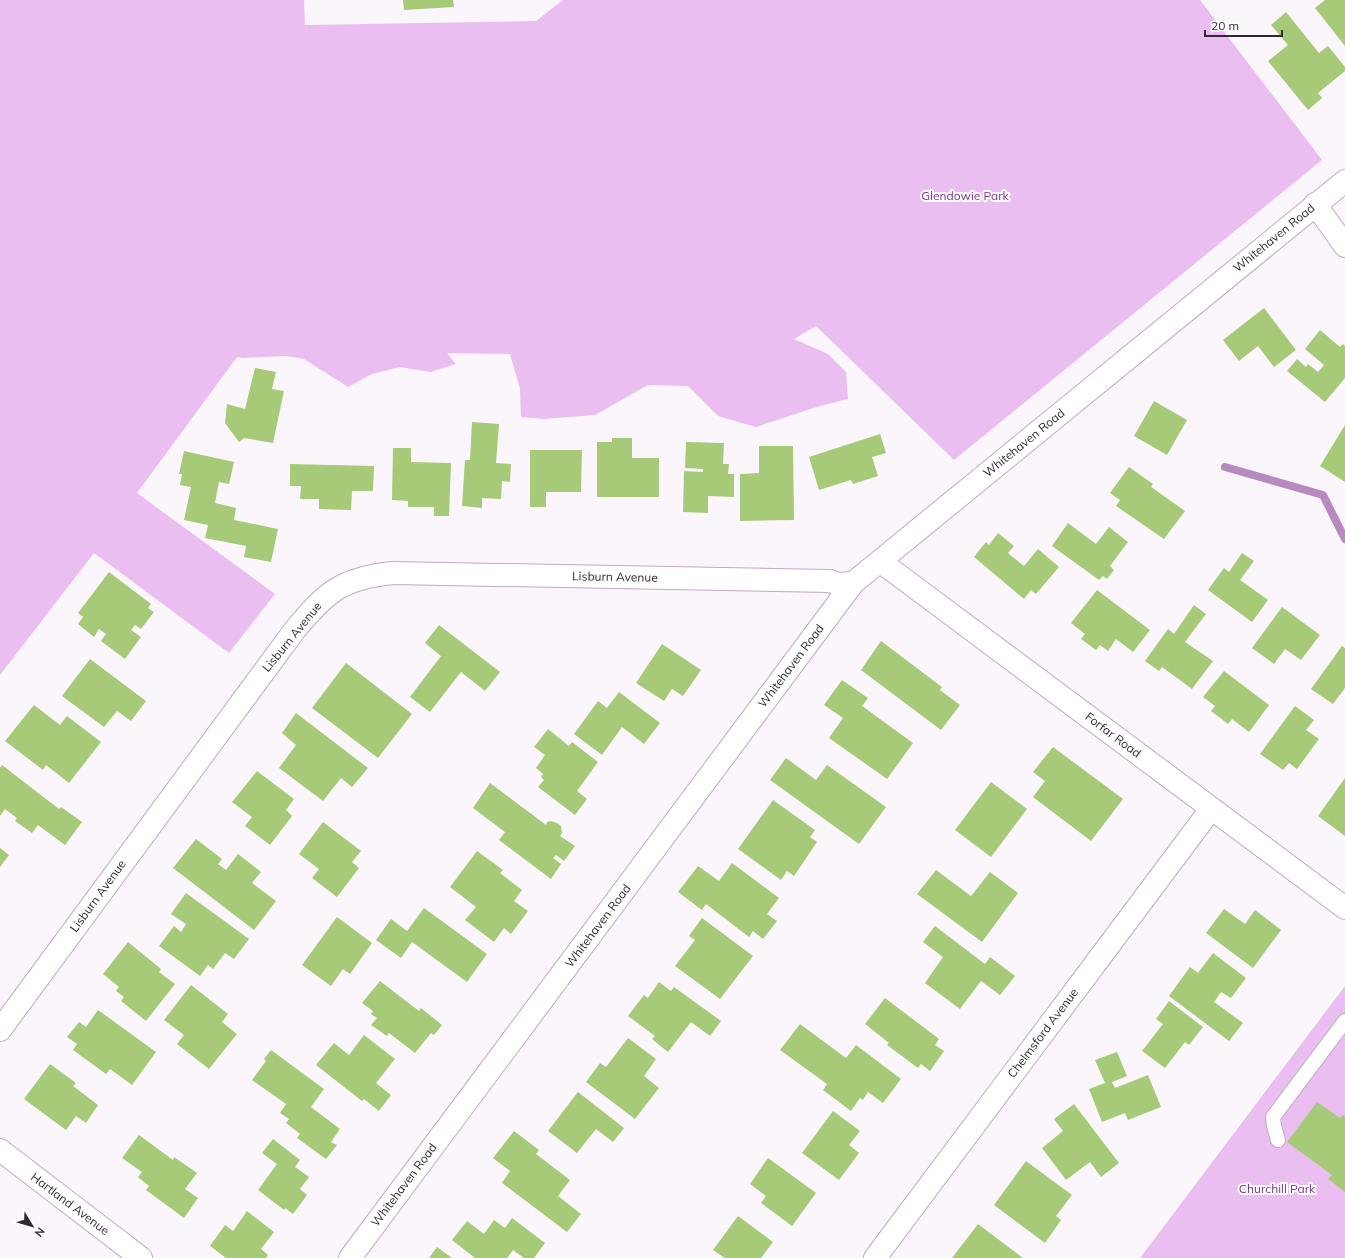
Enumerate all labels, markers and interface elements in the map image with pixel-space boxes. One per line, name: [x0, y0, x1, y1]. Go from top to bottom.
scale bar: [1205, 12, 1282, 38]
text: 20 m: [1211, 18, 1239, 33]
park label: Glendowie Park: [921, 188, 1009, 203]
street label: Whitehaven Road: [1230, 200, 1317, 275]
street label: Whitehaven Road: [980, 405, 1067, 480]
street label: Lisburn Avenue: [572, 568, 658, 585]
street label: Lisburn Avenue: [259, 599, 324, 675]
street label: Whitehaven Road: [754, 621, 827, 710]
street label: Forfar Road: [1082, 709, 1144, 760]
street label: Lisburn Avenue: [66, 857, 129, 935]
street label: Whitehaven Road: [561, 881, 634, 970]
street label: Chelmsford Avenue: [1004, 985, 1081, 1080]
street label: Whitehaven Road: [367, 1140, 440, 1229]
street label: Hartland Avenue: [28, 1169, 113, 1238]
park label: Churchill Park: [1239, 1181, 1316, 1196]
north arrow: [12, 1206, 52, 1246]
text: N: [32, 1225, 48, 1240]

